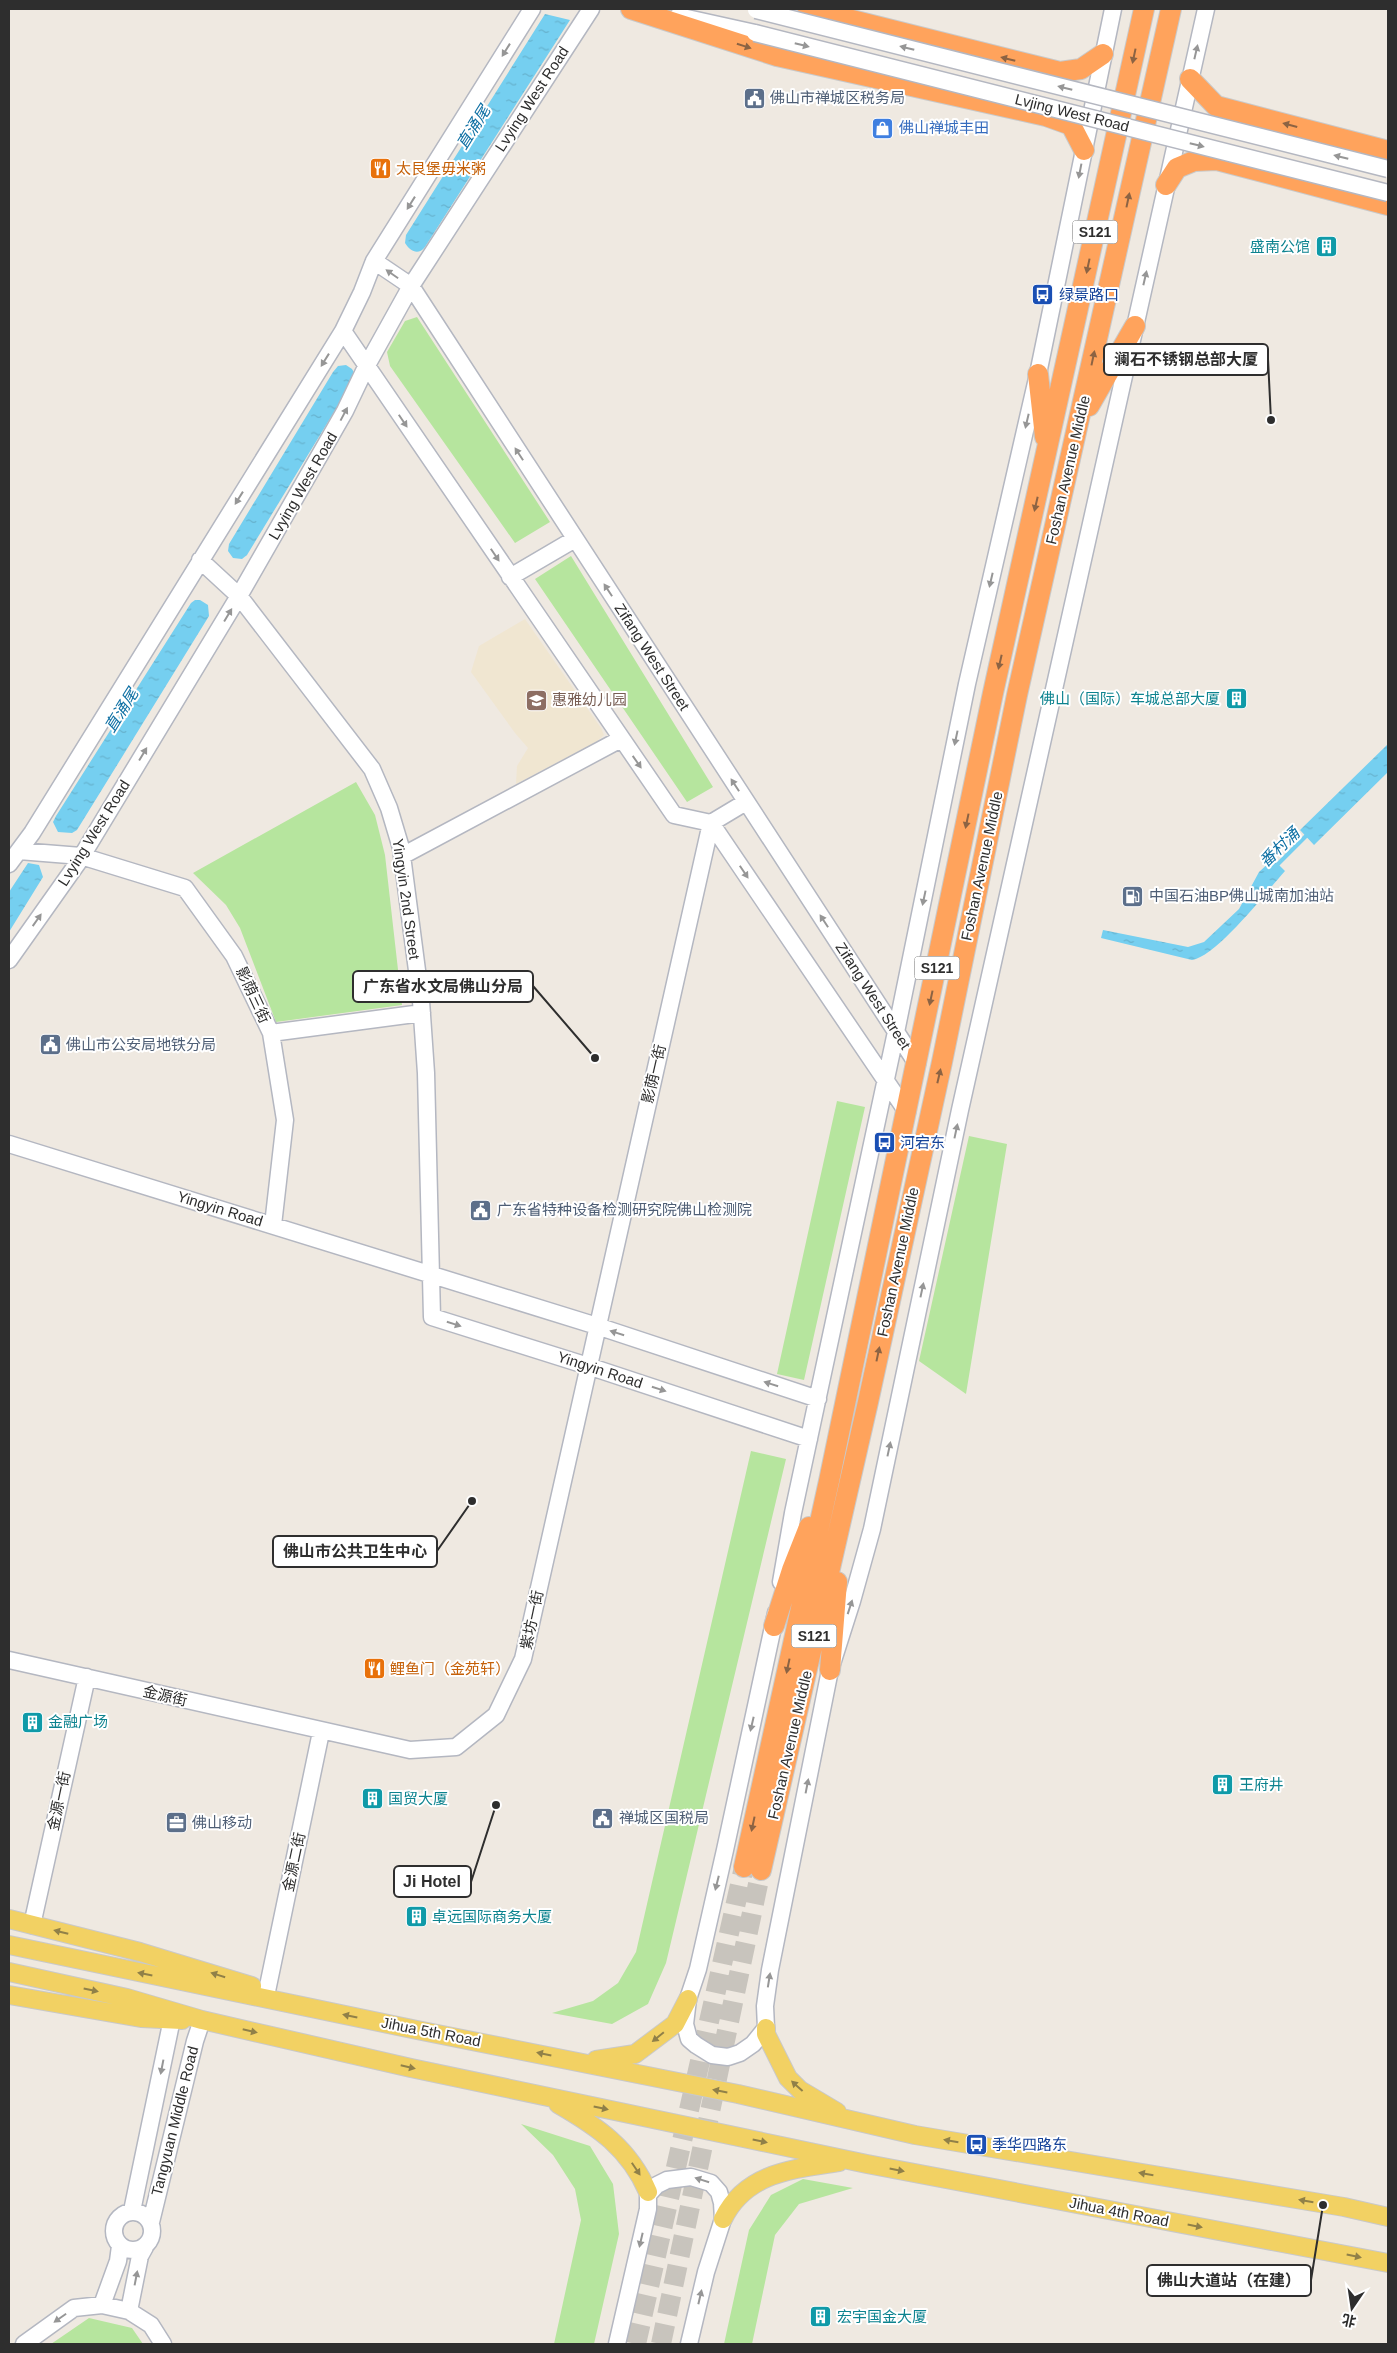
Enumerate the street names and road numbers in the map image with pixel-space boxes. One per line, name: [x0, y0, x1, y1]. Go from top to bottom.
street label: Lvying West Road: [491, 43, 572, 154]
street label: Lvjing West Road: [1013, 90, 1131, 135]
road number: S121: [1072, 220, 1118, 243]
street label: Foshan Avenue Middle: [1042, 394, 1093, 546]
street label: Lvying West Road: [265, 429, 340, 543]
street label: Zifang West Street: [612, 600, 694, 714]
street label: Lvying West Road: [54, 777, 133, 889]
street label: Foshan Avenue Middle: [957, 790, 1006, 942]
street label: Yingyin 2nd Street: [390, 837, 424, 961]
street label: Zifang West Street: [833, 939, 915, 1053]
road number: S121: [914, 956, 960, 980]
street label: 影荫三街: [233, 964, 274, 1026]
street label: 影荫一街: [638, 1043, 669, 1105]
street label: Foshan Avenue Middle: [873, 1186, 922, 1338]
street label: Yingyin Road: [175, 1187, 265, 1230]
street label: Yingyin Road: [555, 1348, 645, 1391]
street label: 紫坊一街: [517, 1589, 546, 1651]
road number: S121: [792, 1624, 836, 1648]
street label: Foshan Avenue Middle: [764, 1669, 815, 1821]
street label: 金源街: [141, 1682, 189, 1709]
street label: 金源一街: [44, 1770, 73, 1832]
street label: 金源二街: [279, 1831, 308, 1893]
street label: Jihua 5th Road: [380, 2014, 482, 2049]
street label: Tangyuan Middle Road: [148, 2044, 201, 2197]
street label: Jihua 4th Road: [1068, 2194, 1170, 2229]

